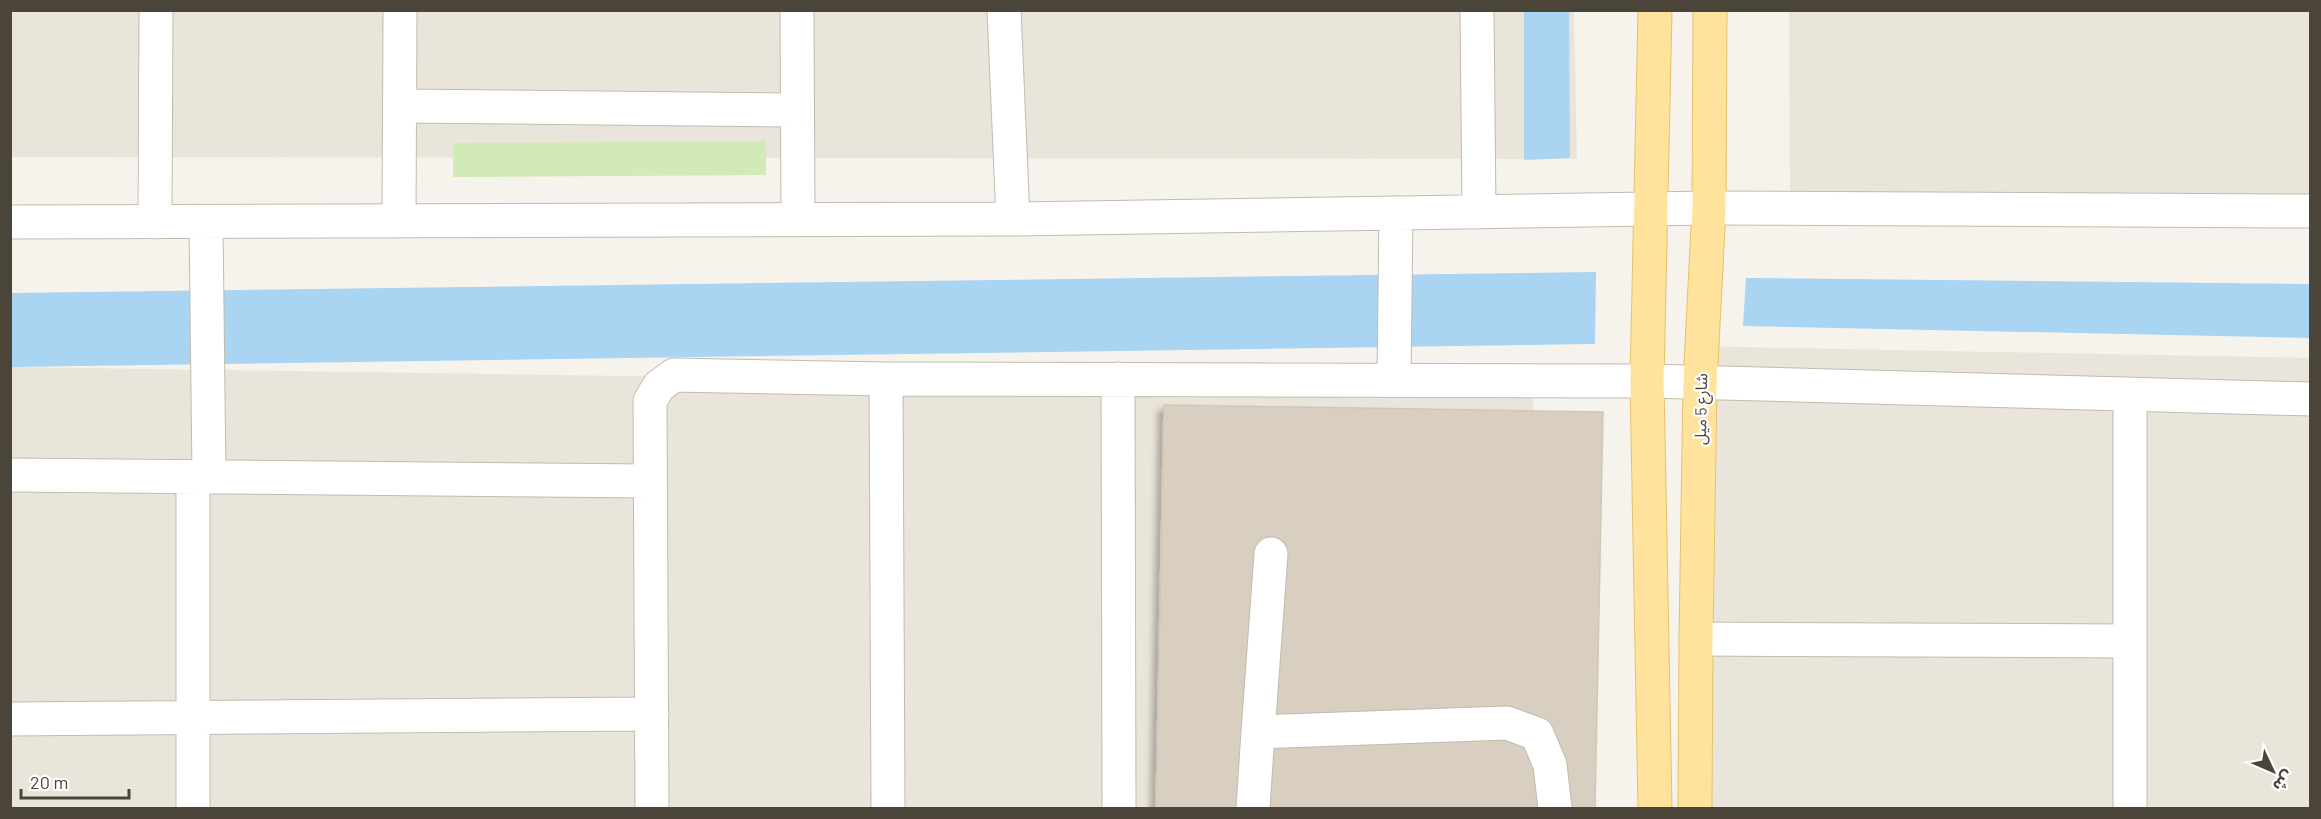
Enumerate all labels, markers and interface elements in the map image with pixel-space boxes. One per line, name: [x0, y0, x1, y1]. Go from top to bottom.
street label: شارع 5 ميل: [1690, 373, 1714, 445]
north arrow: [2243, 741, 2303, 801]
scale bar: [21, 762, 129, 800]
text: ش: [2269, 767, 2299, 796]
text: 20 m: [30, 771, 68, 793]

